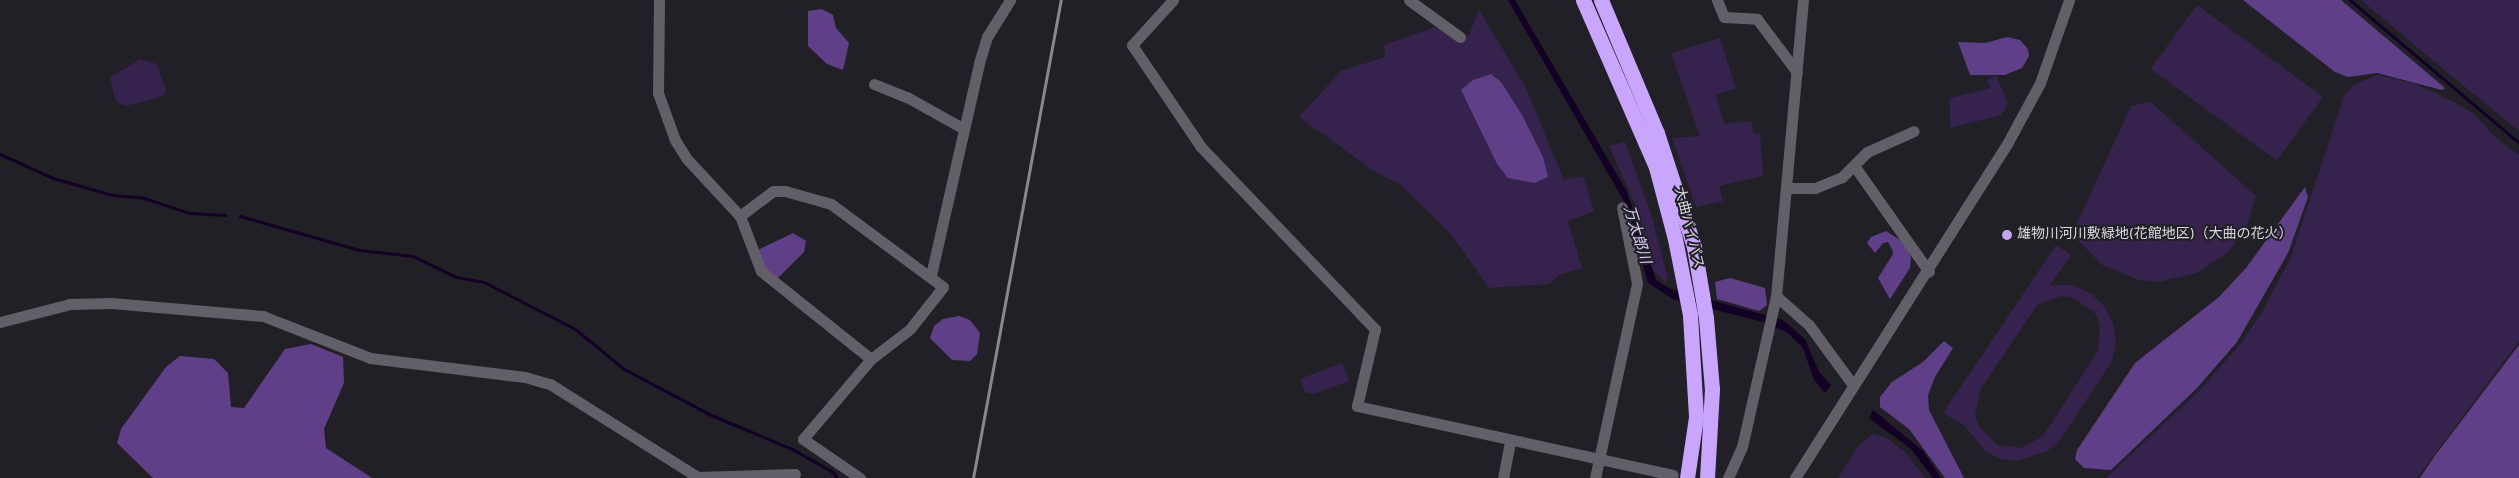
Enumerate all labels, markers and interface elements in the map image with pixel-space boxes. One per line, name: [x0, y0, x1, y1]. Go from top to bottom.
street label: 大曲バイパス: [1670, 185, 1706, 271]
water label: 万太郎川: [1619, 204, 1653, 266]
place label: 雄物川河川敷緑地(花館地区)（大曲の花火）: [2017, 227, 2293, 243]
marker: 雄物川河川敷緑地(花館地区)（大曲の花火）: [2001, 229, 2013, 241]

